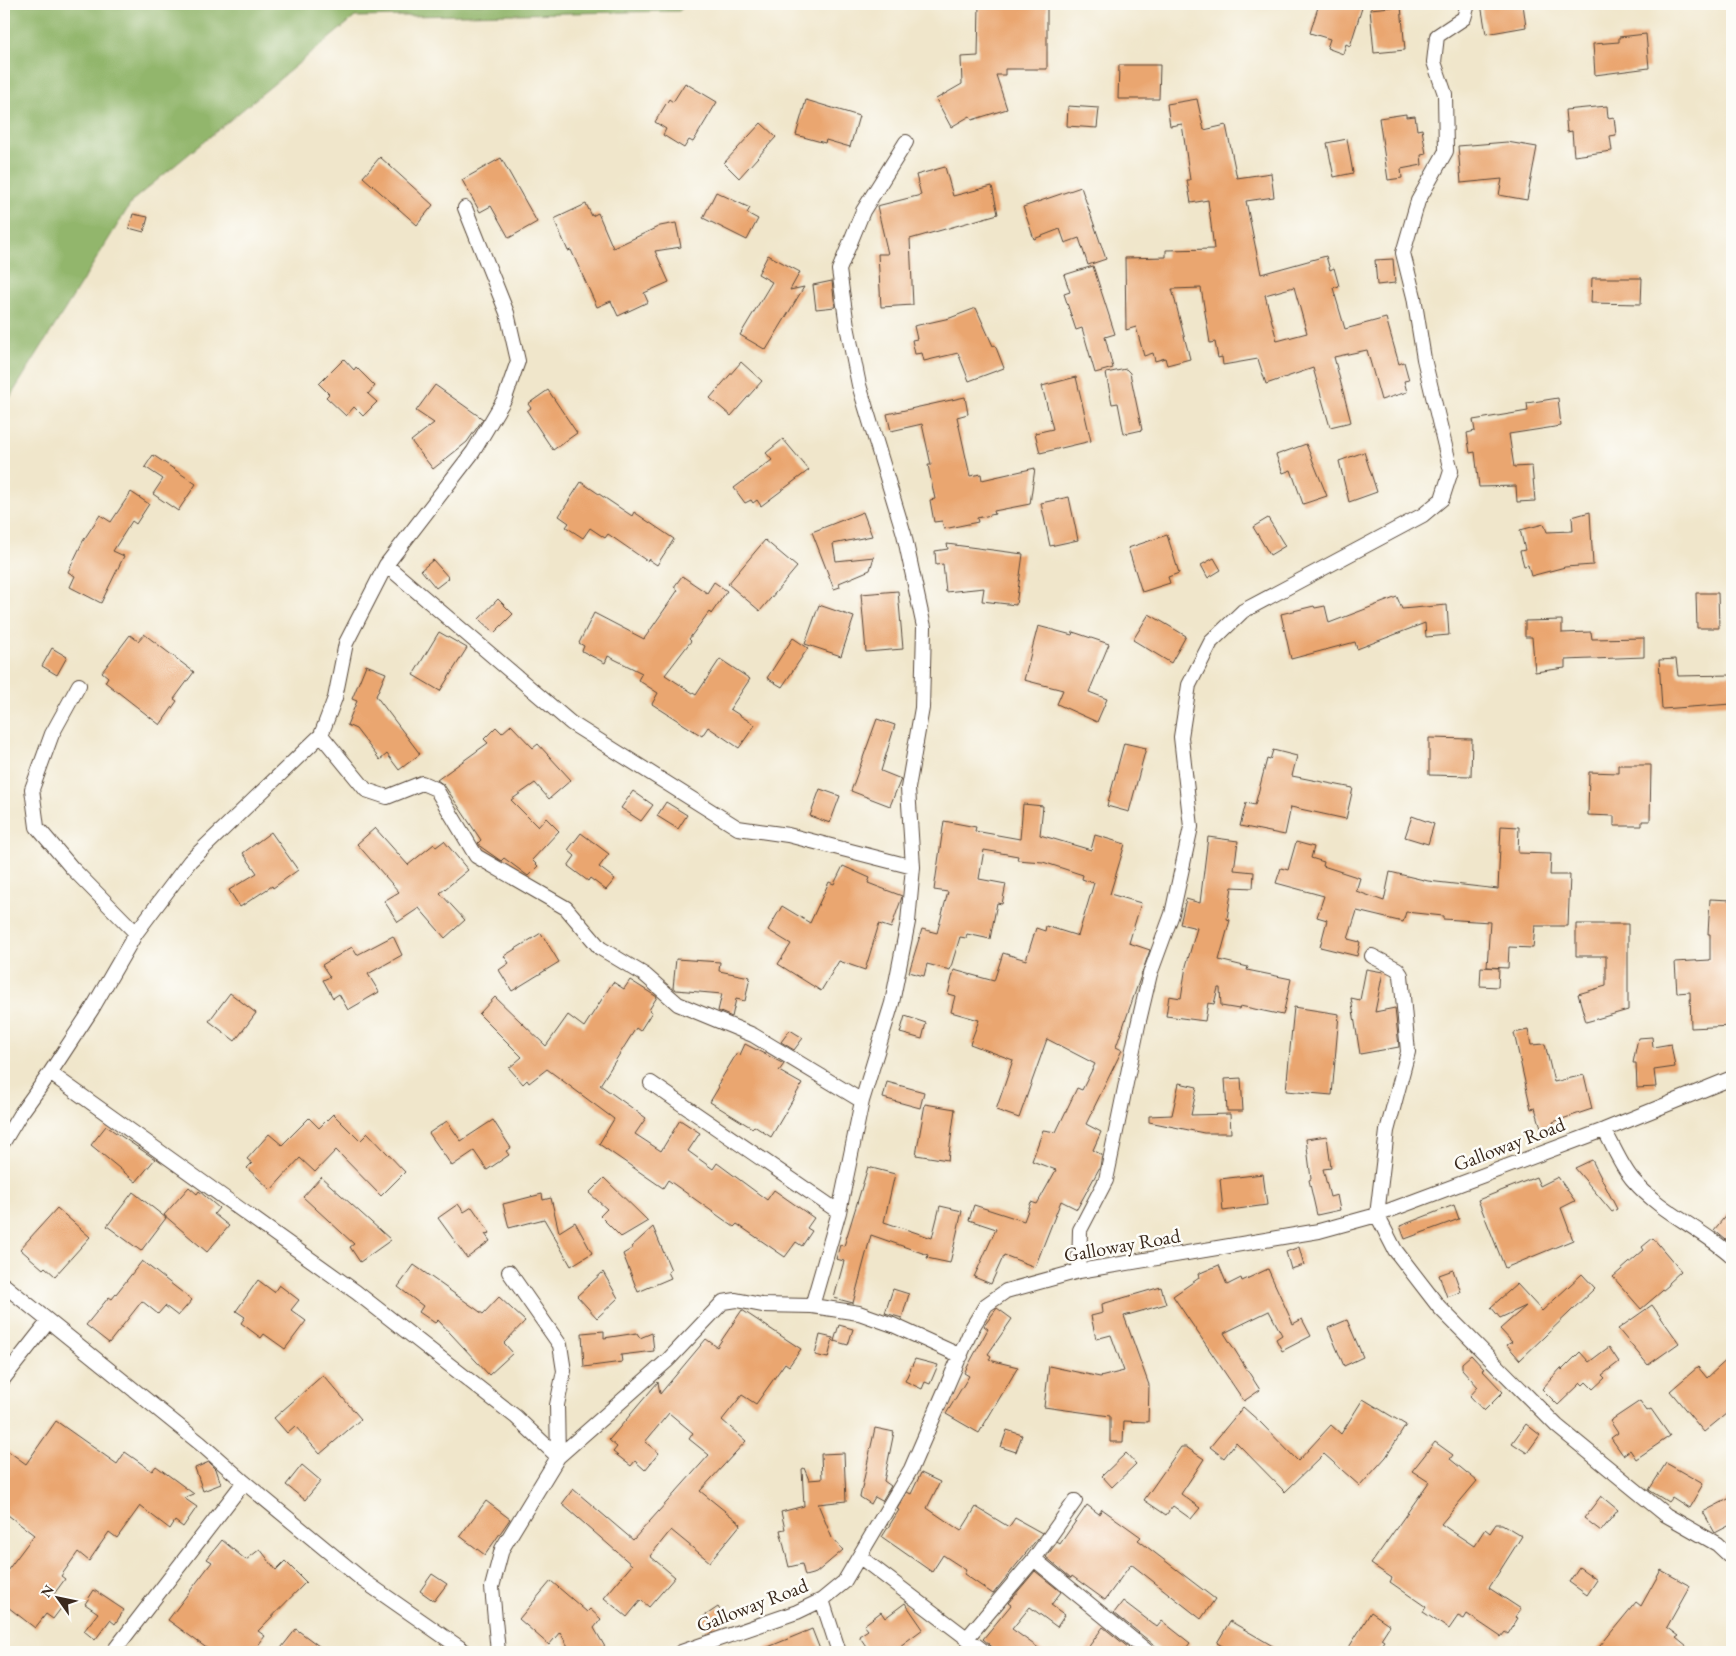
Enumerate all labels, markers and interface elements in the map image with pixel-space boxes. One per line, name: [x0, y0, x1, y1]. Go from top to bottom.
street label: Galloway Road: [1449, 1110, 1569, 1177]
street label: Galloway Road: [1062, 1222, 1183, 1268]
street label: Galloway Road: [692, 1571, 812, 1638]
north arrow: [32, 1574, 82, 1624]
text: N: [36, 1581, 58, 1601]

